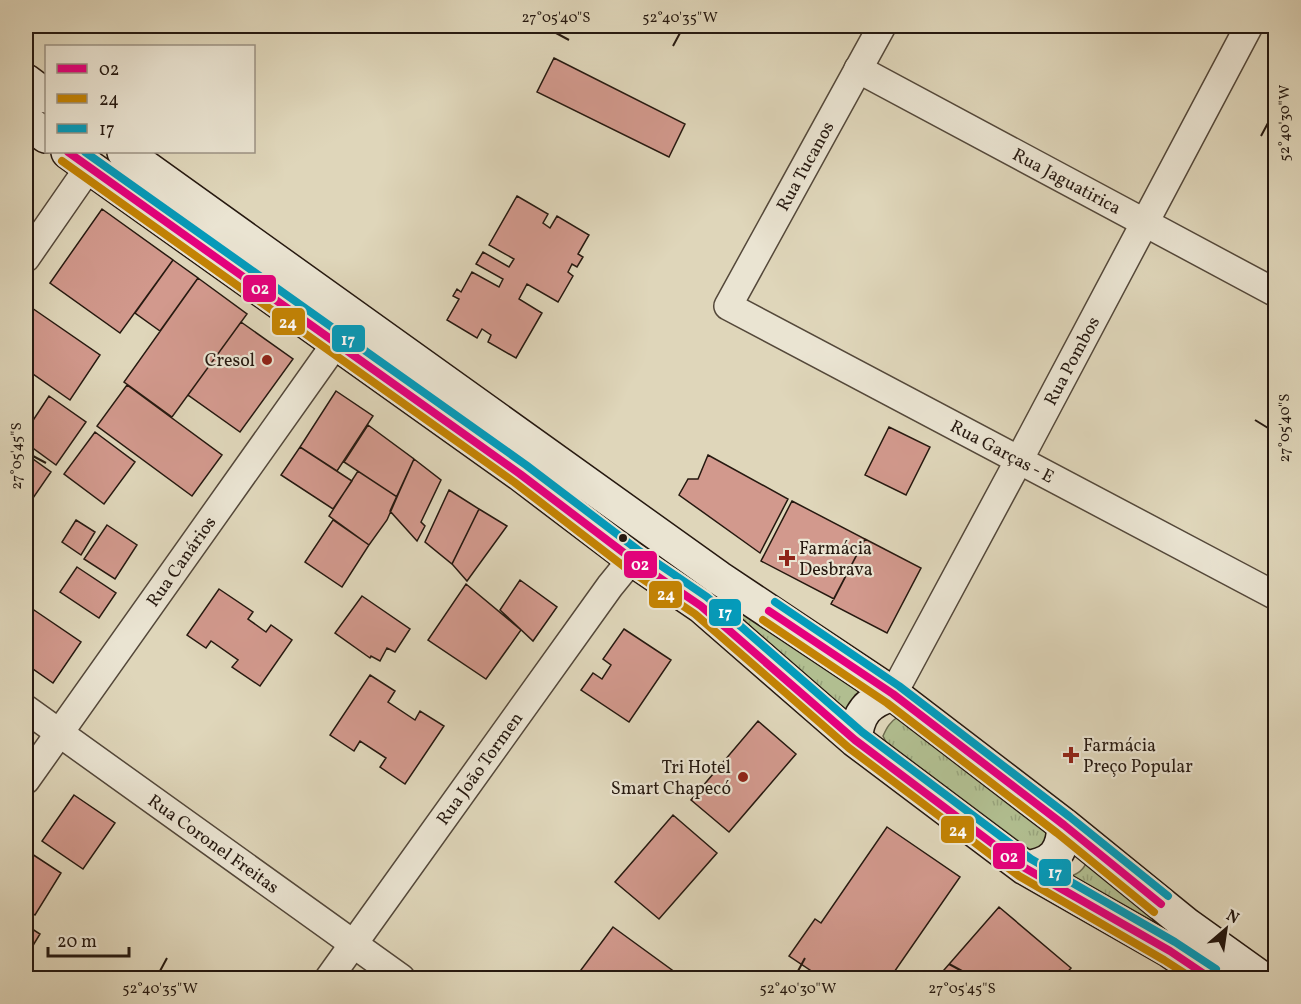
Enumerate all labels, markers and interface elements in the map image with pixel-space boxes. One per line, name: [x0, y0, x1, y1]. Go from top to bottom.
text: 27°05'40"S: [521, 8, 591, 29]
text: 52°40'35"W: [642, 8, 718, 29]
legend: [45, 45, 255, 153]
text: 02: [99, 58, 119, 83]
text: 52°40'30"W: [1275, 85, 1296, 161]
text: 24: [99, 88, 119, 113]
street label: Rua Tucanos: [771, 117, 841, 216]
text: 17: [99, 118, 115, 143]
street label: Rua Jaguatirica: [1008, 143, 1125, 222]
line badge: 02: [242, 274, 277, 303]
text: 02: [251, 279, 269, 301]
line badge: 24: [271, 307, 306, 336]
street label: Rua Pombos: [1039, 312, 1107, 411]
text: 24: [279, 313, 297, 335]
line badge: 17: [331, 324, 366, 353]
text: 17: [341, 330, 355, 352]
place label: Cresol: [205, 349, 255, 374]
marker: Cresol: [260, 353, 274, 367]
text: 27°05'40"S: [1275, 393, 1296, 463]
street label: Rua Garças - E: [945, 415, 1058, 490]
text: 27°05'45"S: [7, 422, 28, 490]
street label: Rua Canários: [141, 512, 223, 613]
unlabelled marker: [617, 532, 629, 544]
place label: Farmácia Desbrava: [799, 537, 873, 583]
line badge: 02: [623, 550, 658, 579]
marker: Farmácia Desbrava: [780, 551, 794, 565]
text: 02: [631, 555, 649, 577]
line badge: 24: [648, 580, 683, 609]
text: 24: [657, 585, 675, 607]
line badge: 17: [708, 598, 742, 627]
text: 17: [718, 603, 732, 625]
street label: Rua João Tormen: [431, 707, 530, 831]
place label: Farmácia Preço Popular: [1083, 734, 1193, 780]
marker: Farmácia Preço Popular: [1064, 748, 1078, 762]
place label: Tri Hotel Smart Chapecó: [611, 756, 731, 802]
marker: Tri Hotel Smart Chapecó: [736, 770, 750, 784]
street label: Rua Coronel Freitas: [142, 789, 283, 900]
line badge: 24: [940, 815, 975, 844]
text: 24: [949, 821, 967, 843]
line badge: 02: [992, 842, 1026, 870]
text: 02: [1000, 847, 1018, 869]
line badge: 17: [1038, 858, 1072, 887]
text: 17: [1048, 863, 1062, 885]
north arrow: [1196, 899, 1256, 959]
text: N: [1222, 905, 1243, 930]
scale bar: [48, 920, 129, 958]
text: 20 m: [57, 930, 97, 955]
text: 52°40'35"W: [122, 979, 198, 1000]
text: 52°40'30"W: [760, 979, 836, 1000]
text: 27°05'45"S: [928, 979, 996, 1000]

